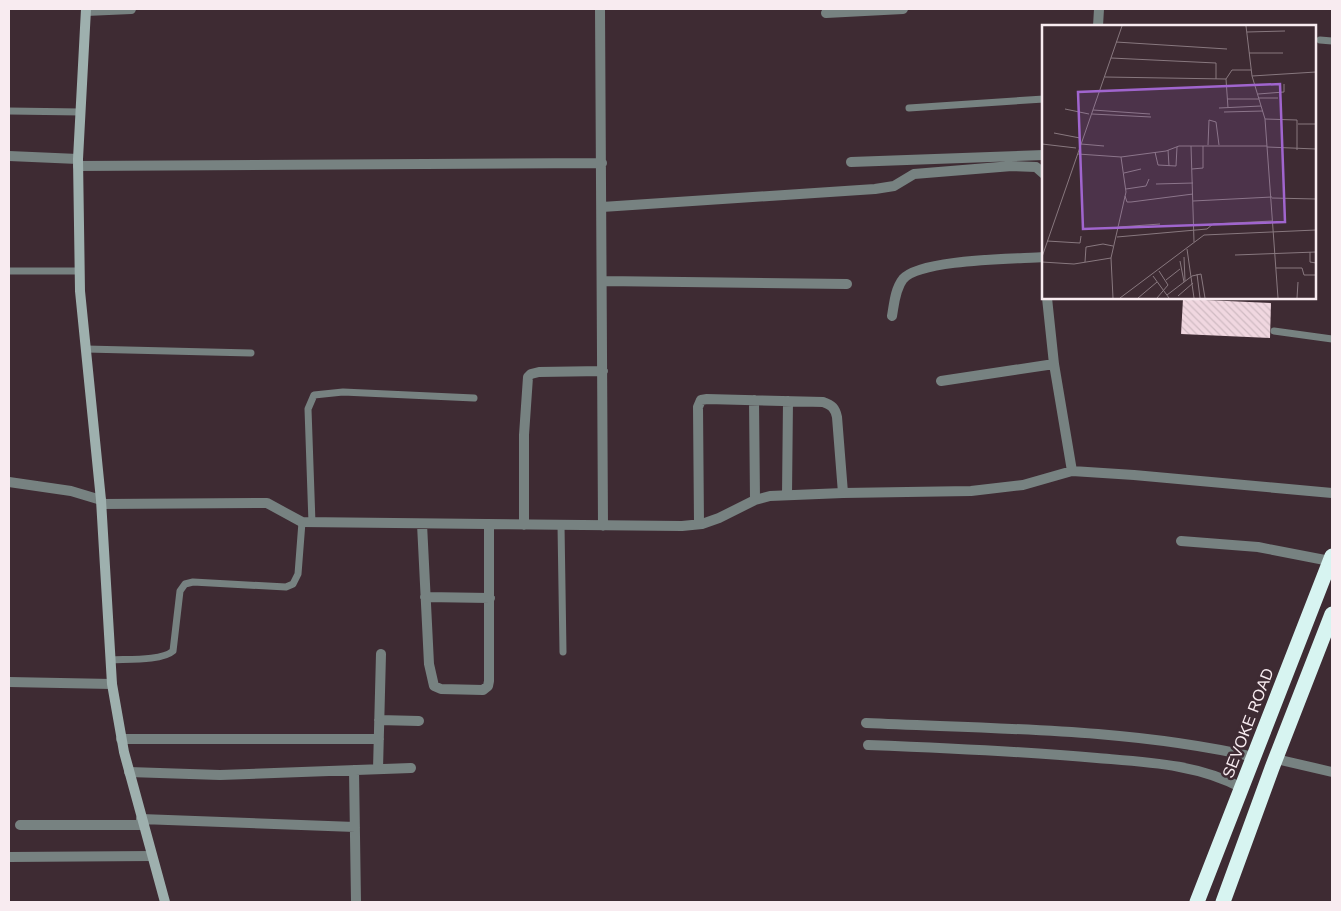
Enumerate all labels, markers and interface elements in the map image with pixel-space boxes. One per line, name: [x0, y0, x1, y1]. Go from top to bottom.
inset map: [1042, 25, 1316, 299]
street label: SEVOKE ROAD: [1219, 666, 1277, 780]

